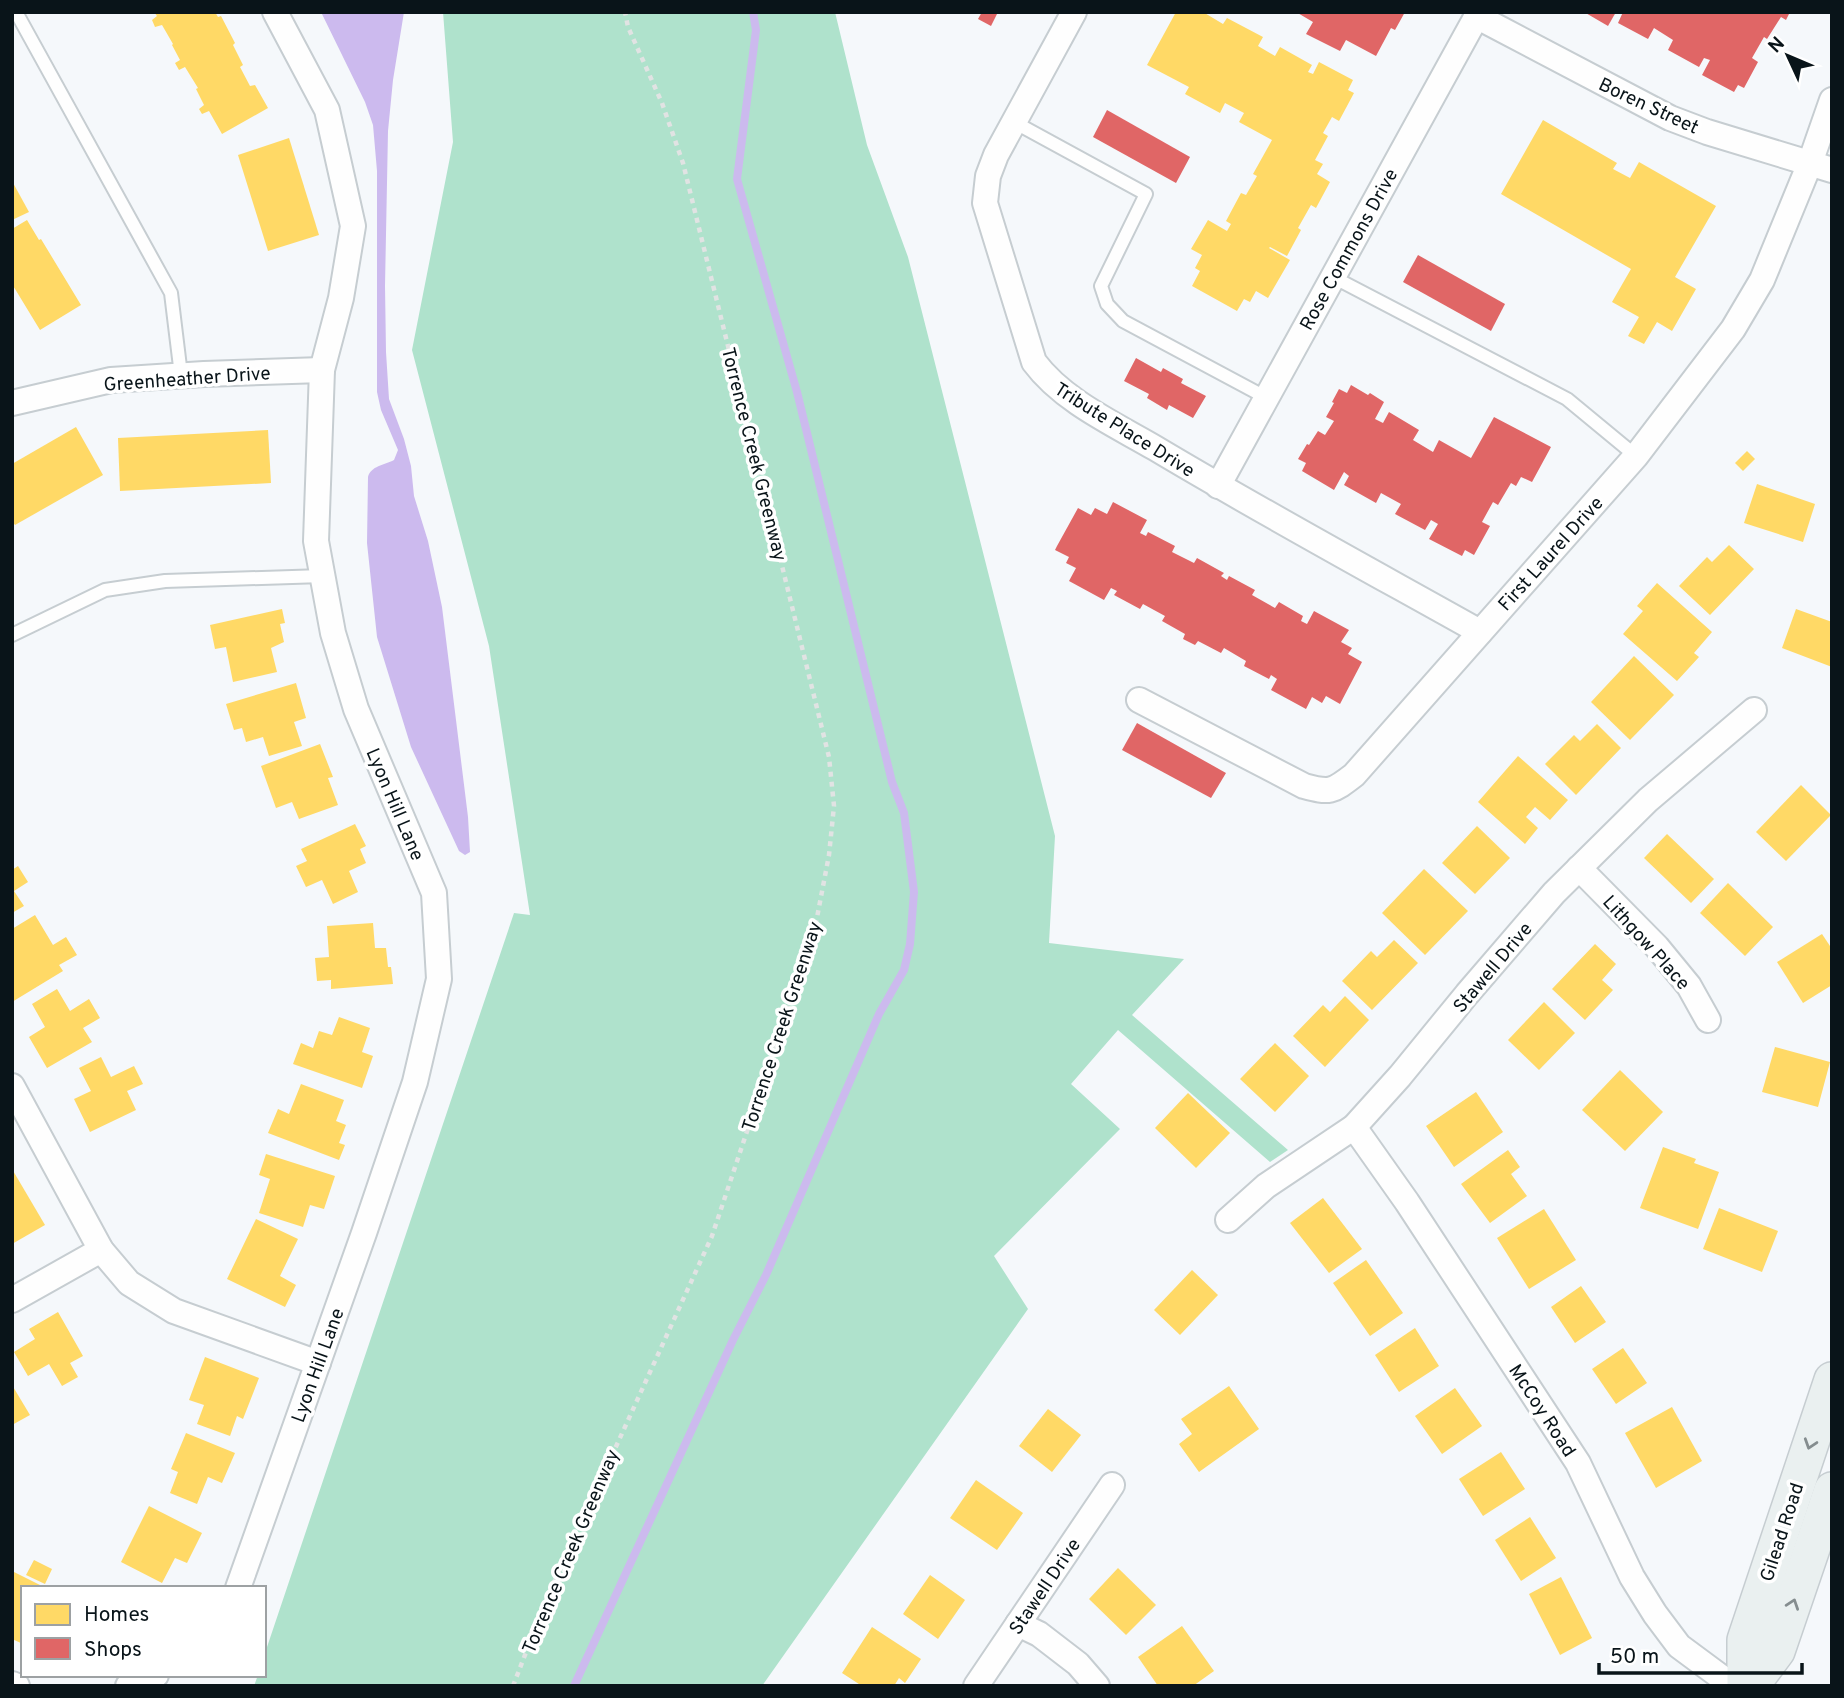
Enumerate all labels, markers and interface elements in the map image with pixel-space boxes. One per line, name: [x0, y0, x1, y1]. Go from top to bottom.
north arrow: [1753, 21, 1823, 91]
text: N: [1764, 32, 1791, 59]
street label: Boren Street: [1594, 73, 1702, 140]
street label: Rose Commons Drive: [1295, 165, 1404, 335]
street label: Torrence Creek Greenway: [715, 345, 791, 564]
street label: Greenheather Drive: [103, 362, 272, 398]
street label: Tribute Place Drive: [1049, 378, 1199, 484]
street label: First Laurel Drive: [1494, 492, 1609, 617]
street label: Lyon Hill Lane: [360, 745, 429, 865]
street label: Lithgow Place: [1597, 891, 1694, 996]
street label: Stawell Drive: [1449, 918, 1538, 1019]
street label: Torrence Creek Greenway: [738, 919, 828, 1135]
street label: Lyon Hill Lane: [287, 1305, 351, 1426]
street label: McCoy Road: [1502, 1360, 1580, 1462]
one-way arrow: [1804, 1438, 1818, 1450]
street label: Torrence Creek Greenway: [518, 1446, 626, 1657]
street label: Gilead Road: [1756, 1480, 1810, 1585]
street label: Stawell Drive: [1005, 1534, 1087, 1640]
legend: [21, 1586, 266, 1677]
one-way arrow: [1785, 1599, 1799, 1611]
text: Homes: [84, 1602, 149, 1629]
scale bar: [1599, 1632, 1802, 1676]
text: Shops: [84, 1637, 142, 1664]
text: 50 m: [1610, 1644, 1659, 1671]

